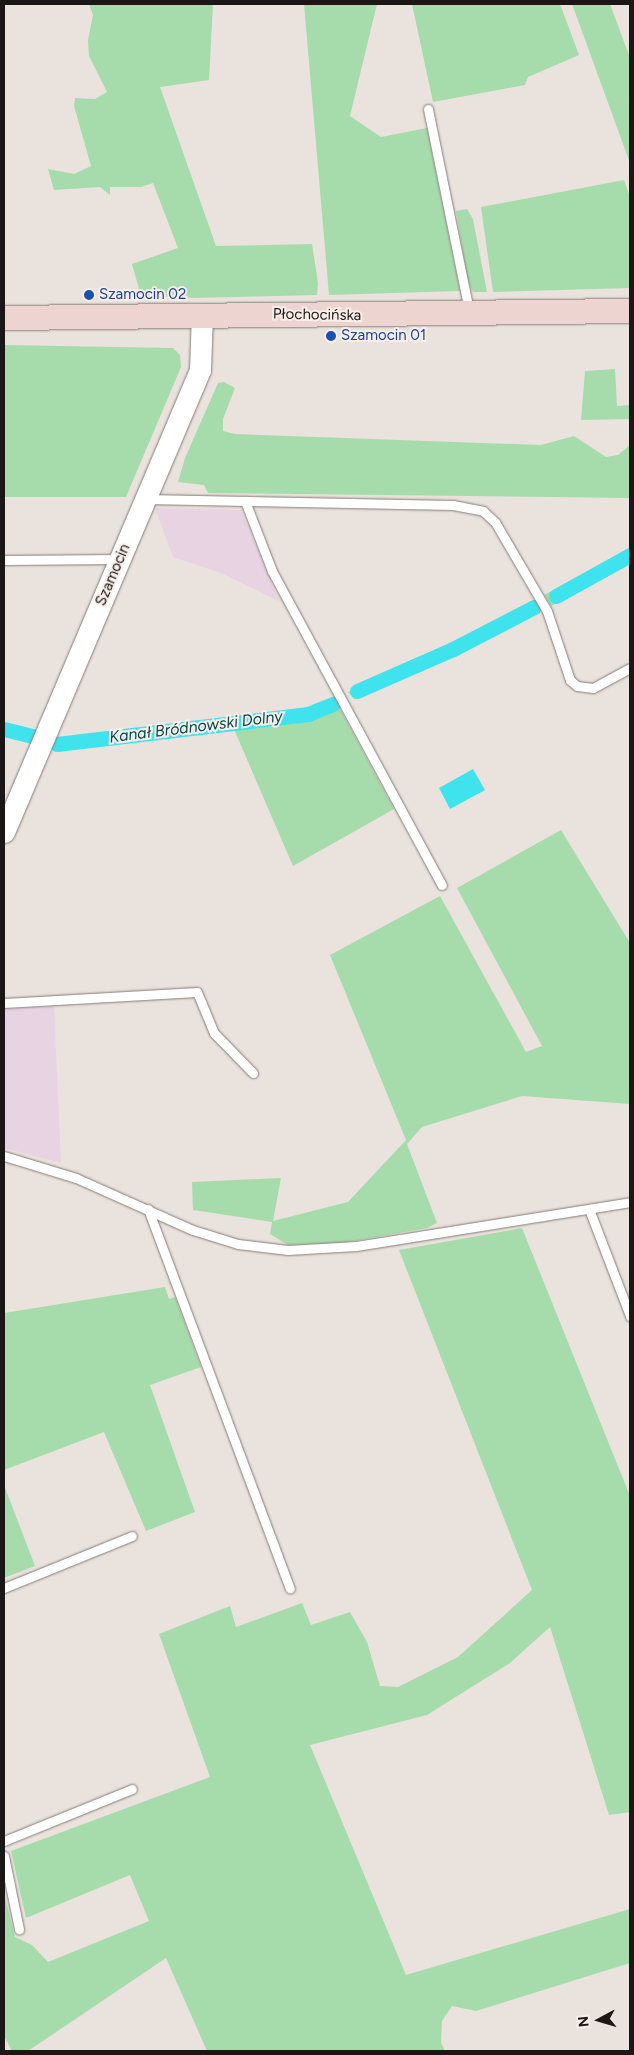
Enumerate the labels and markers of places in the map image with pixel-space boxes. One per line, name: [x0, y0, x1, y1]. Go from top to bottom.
place label: Szamocin 02: [99, 286, 186, 304]
marker: Szamocin 02: [83, 289, 95, 301]
place label: Szamocin 01: [341, 327, 426, 345]
marker: Szamocin 01: [325, 330, 337, 342]

